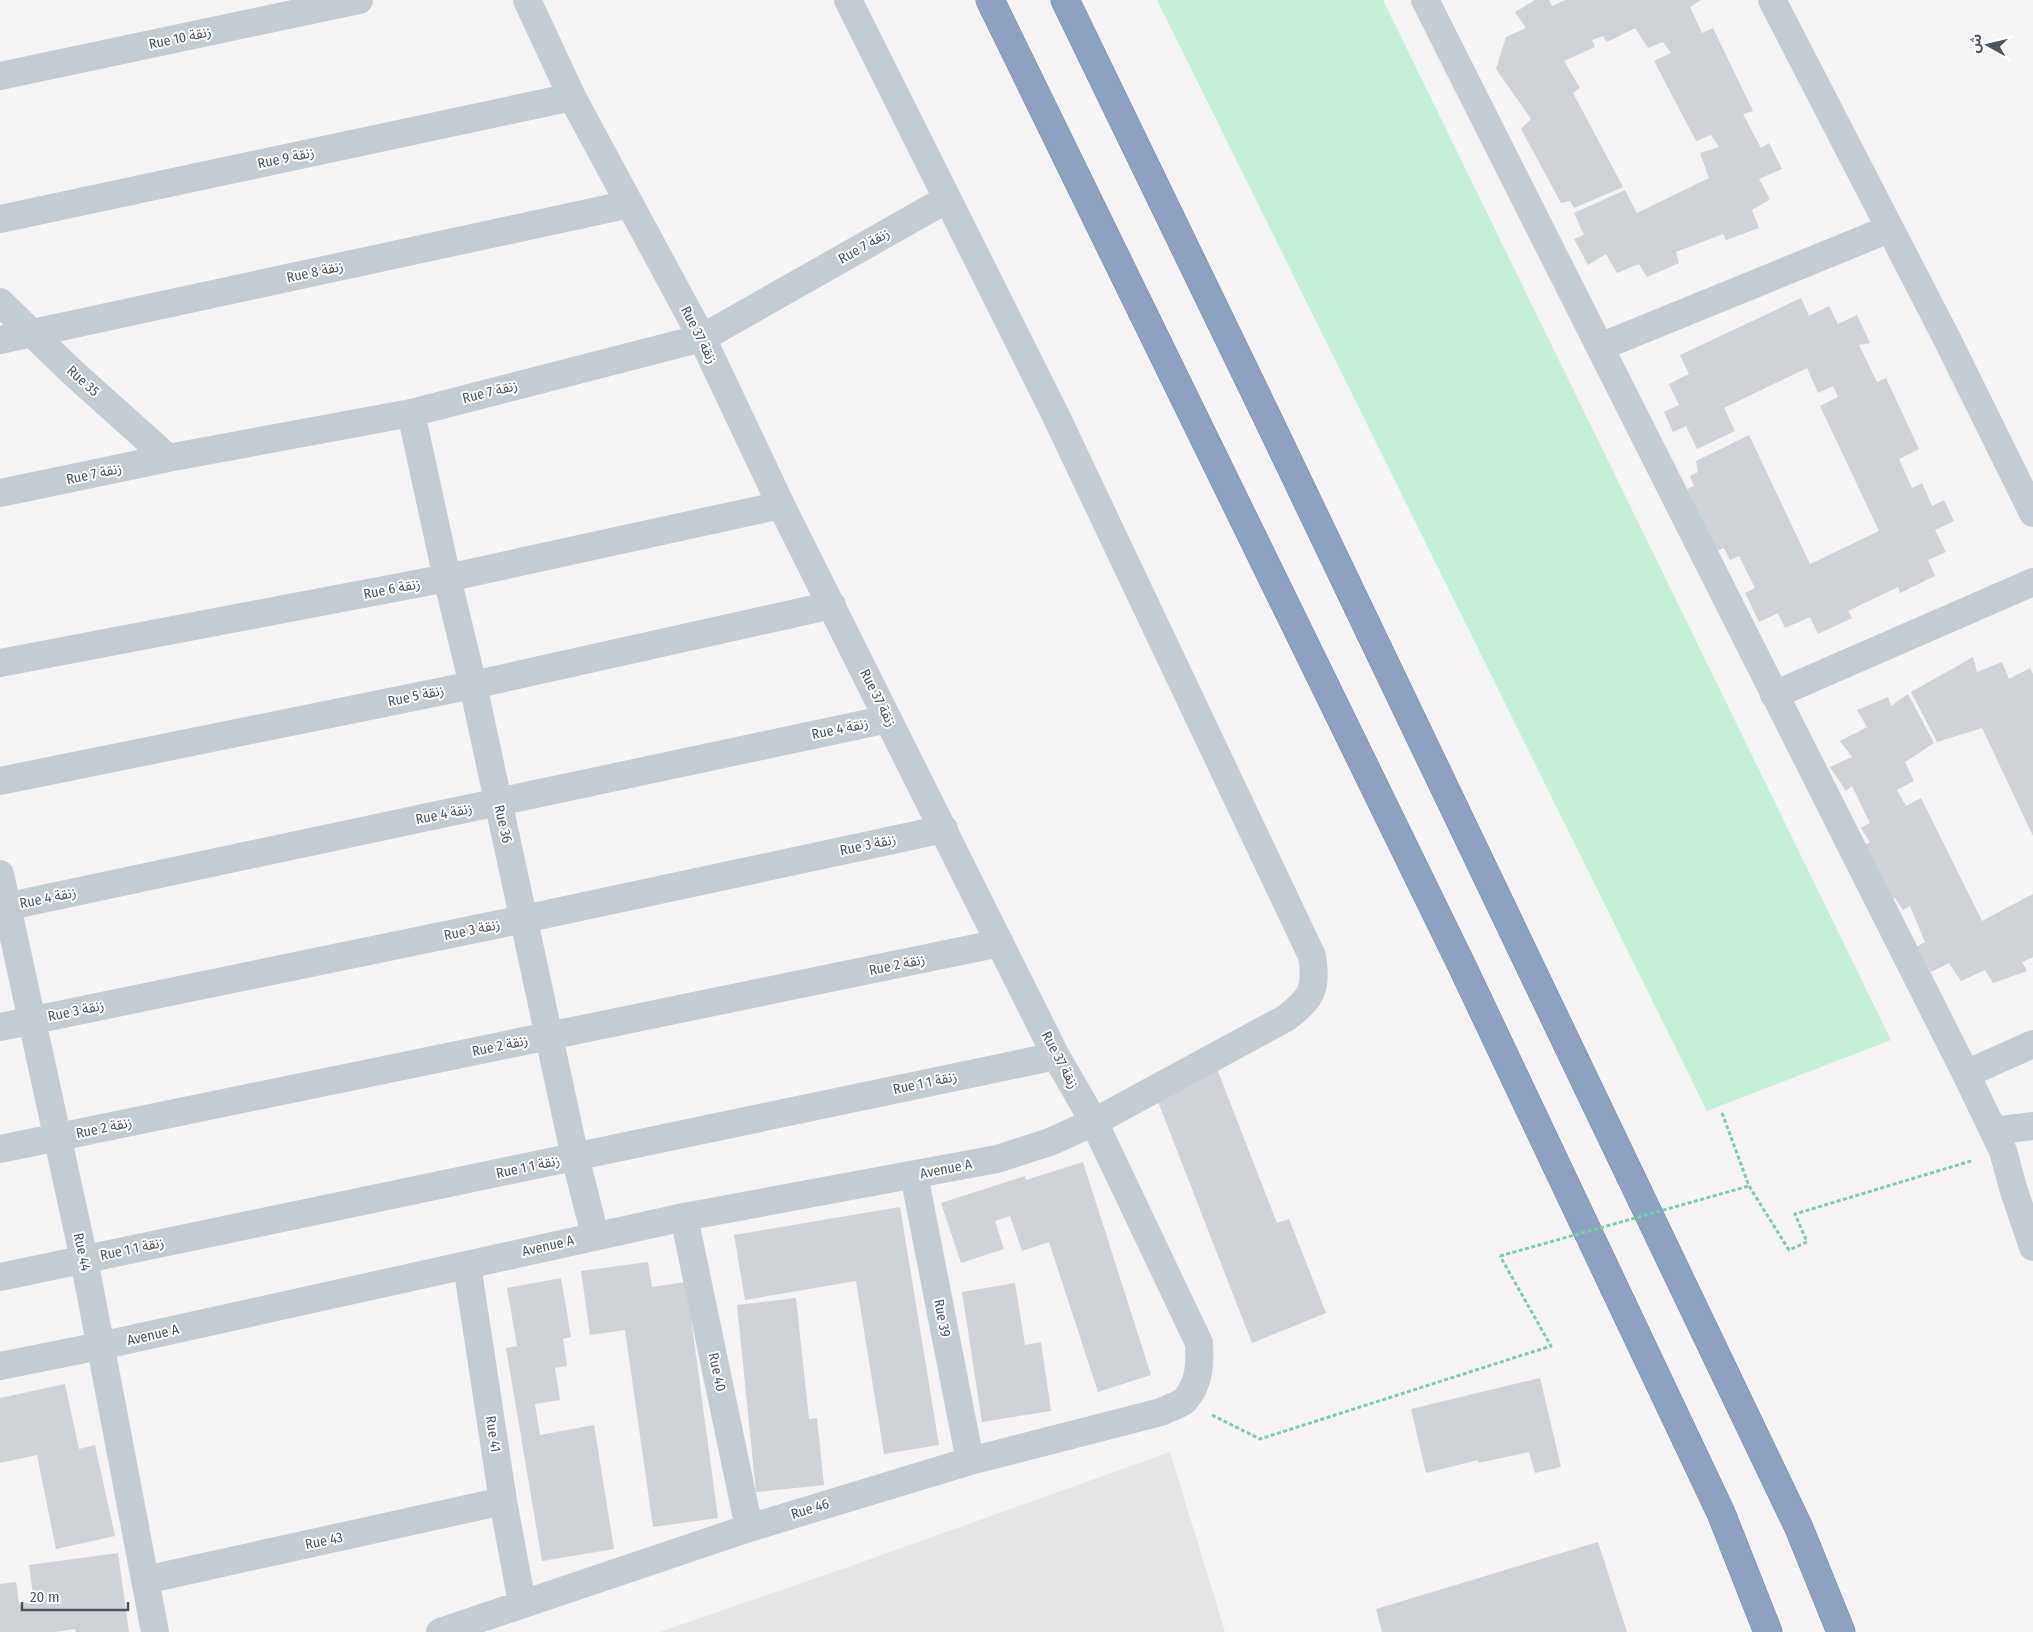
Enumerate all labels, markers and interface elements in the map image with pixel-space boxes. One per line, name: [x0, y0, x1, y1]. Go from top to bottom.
north arrow: [1963, 20, 2013, 70]
street label: Rue 10 زنقة: [147, 23, 213, 53]
text: ش: [1966, 33, 1985, 54]
street label: Rue 9 زنقة: [256, 144, 316, 172]
street label: Rue 7 زنقة: [835, 225, 893, 267]
street label: Rue 8 زنقة: [285, 258, 345, 286]
street label: Rue 37 زنقة: [677, 303, 721, 367]
street label: Rue 35: [63, 362, 103, 400]
street label: Rue 7 زنقة: [461, 377, 519, 407]
street label: Rue 7 زنقة: [65, 460, 123, 488]
street label: Rue 6 زنقة: [362, 575, 422, 603]
street label: Rue 37 زنقة: [856, 666, 900, 730]
street label: Rue 5 زنقة: [386, 682, 446, 710]
street label: Rue 4 زنقة: [810, 715, 870, 743]
street label: Rue 4 زنقة: [414, 800, 474, 828]
street label: Rue 36: [490, 803, 516, 845]
street label: Rue 3 زنقة: [838, 831, 898, 859]
street label: Rue 4 زنقة: [18, 884, 78, 912]
street label: Rue 3 زنقة: [442, 916, 502, 944]
street label: Rue 2 زنقة: [867, 951, 927, 979]
street label: Rue 3 زنقة: [46, 997, 106, 1025]
street label: Rue 37 زنقة: [1038, 1028, 1082, 1092]
street label: Rue 2 زنقة: [470, 1032, 530, 1060]
street label: Rue 1 زنقة 1: [891, 1068, 959, 1098]
street label: Rue 2 زنقة: [74, 1114, 134, 1142]
street label: Rue 1 زنقة 1: [494, 1152, 562, 1182]
street label: Avenue A: [918, 1156, 974, 1182]
street label: Rue 44: [70, 1231, 94, 1273]
street label: Avenue A: [520, 1232, 576, 1260]
street label: Rue 1 زنقة 1: [98, 1234, 166, 1264]
street label: Rue 39: [930, 1298, 954, 1339]
street label: Avenue A: [125, 1321, 181, 1349]
street label: Rue 40: [705, 1351, 729, 1393]
street label: Rue 41: [482, 1415, 504, 1453]
street label: Rue 46: [789, 1495, 831, 1523]
street label: Rue 43: [304, 1529, 344, 1553]
scale bar: [22, 1580, 129, 1612]
text: 20 m: [30, 1588, 60, 1606]

